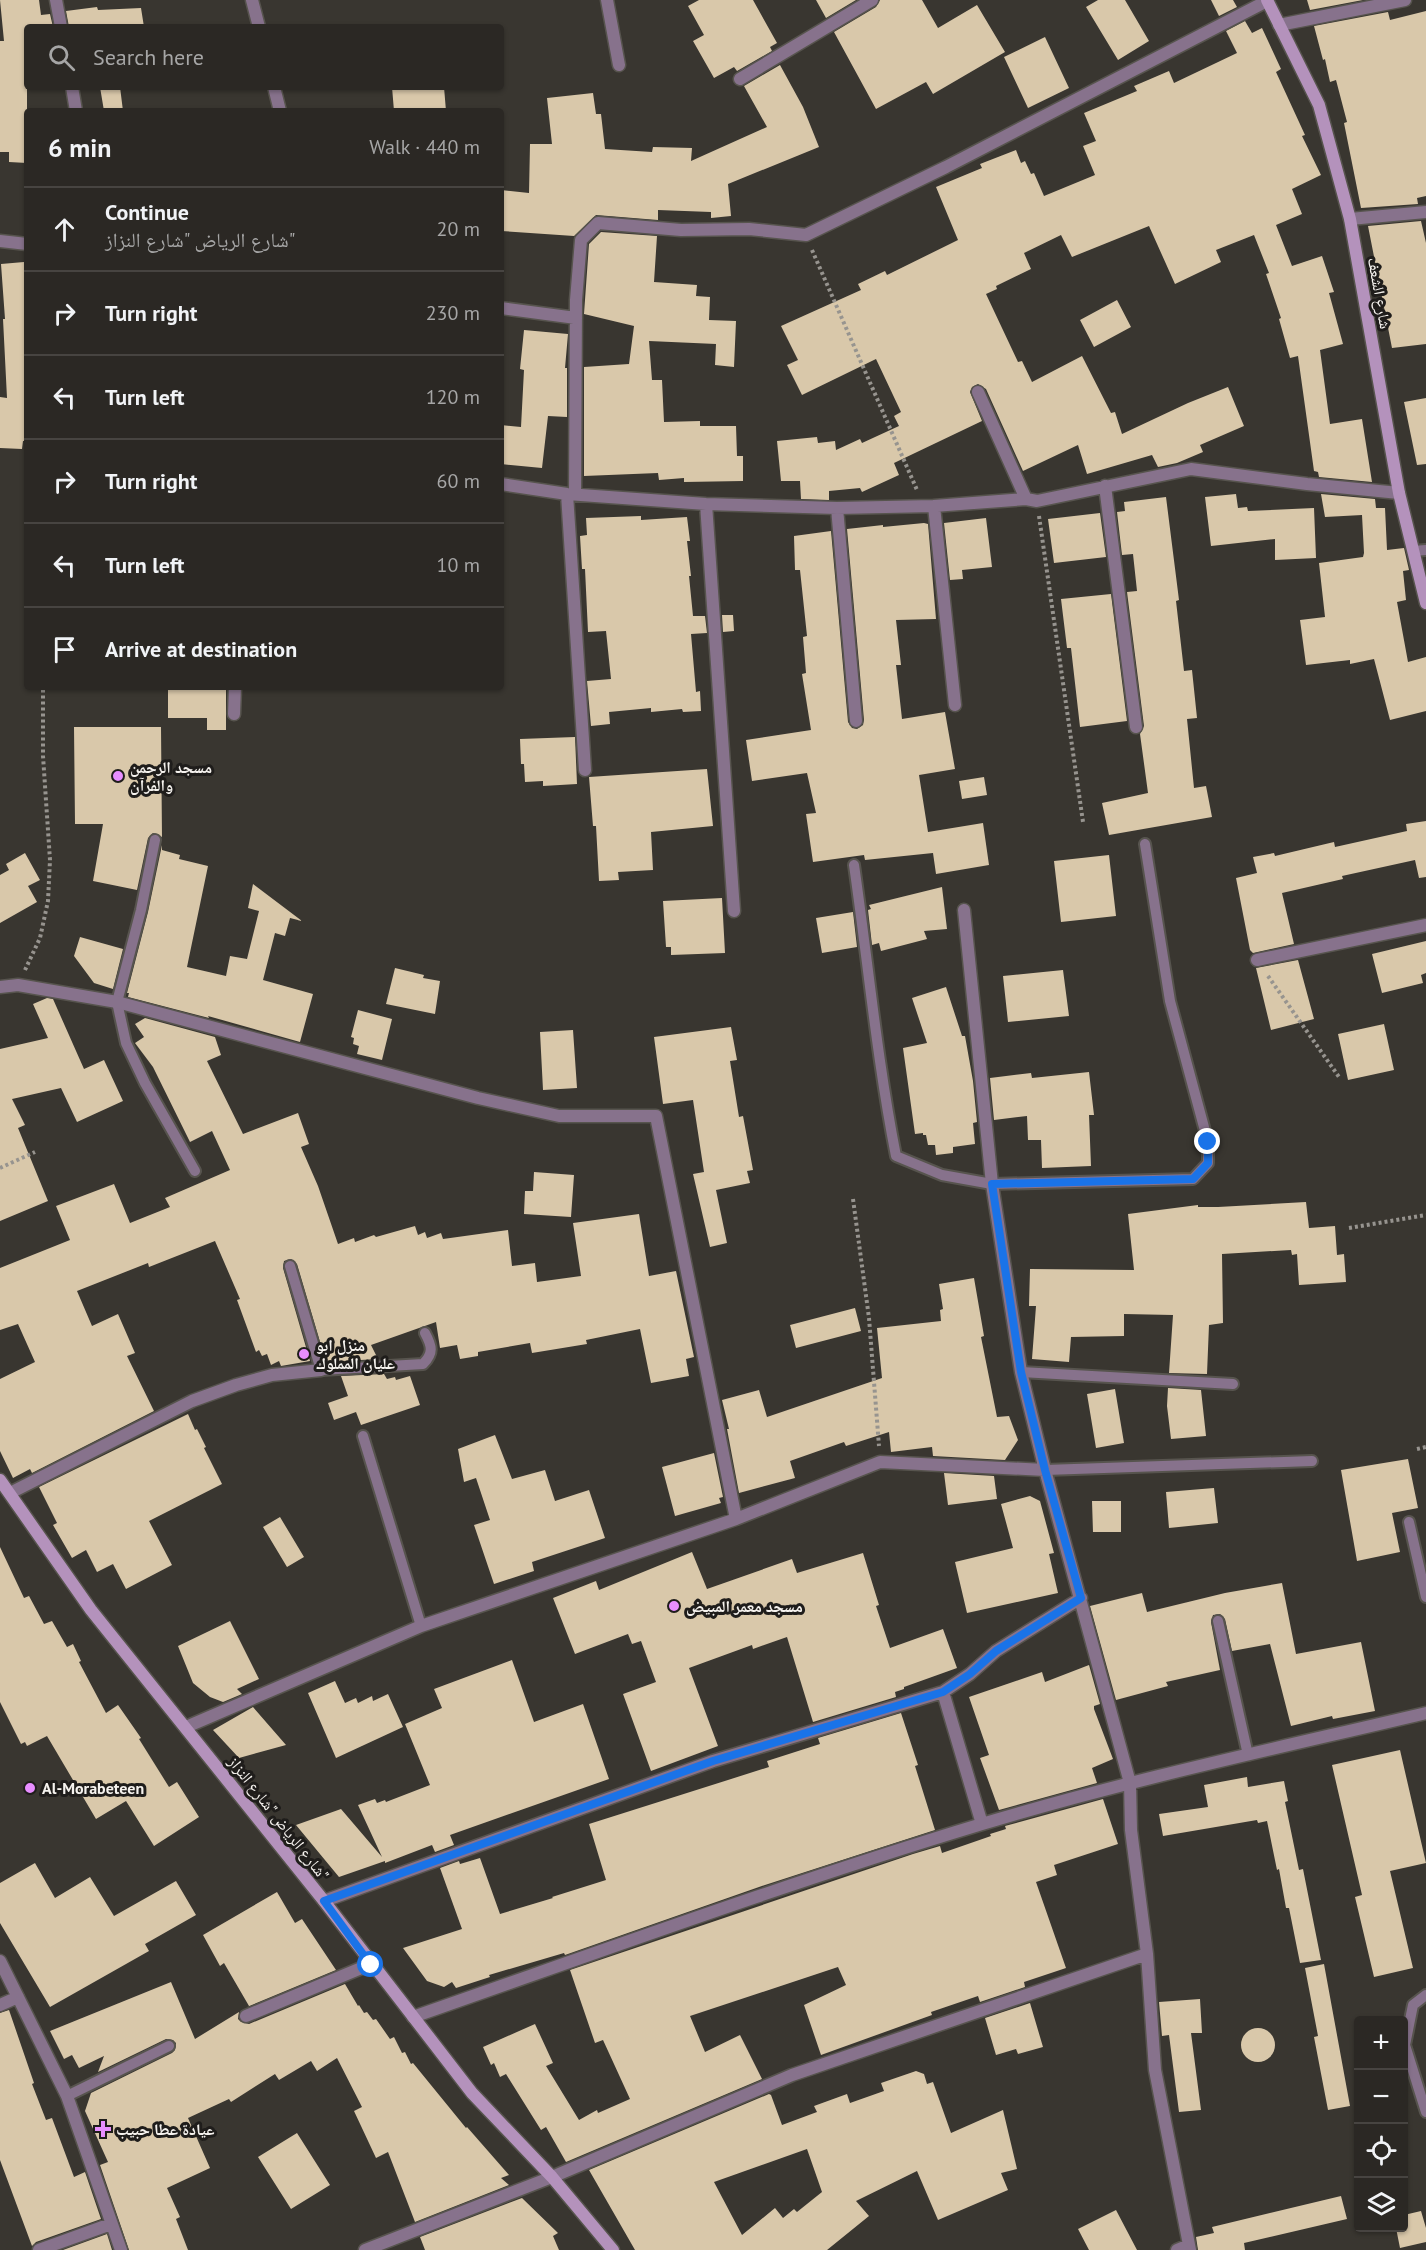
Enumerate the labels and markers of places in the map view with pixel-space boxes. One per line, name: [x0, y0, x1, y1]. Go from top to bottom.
place label: مسجد الرحمن والفرآن: [130, 757, 212, 795]
marker: مسجد الرحمن والفرآن: [111, 769, 125, 783]
place label: منزل ابو عليان المملوك: [316, 1335, 395, 1373]
marker: منزل ابو عليان المملوك: [297, 1347, 311, 1361]
place label: مسجد معمر المبيض: [686, 1596, 803, 1616]
marker: مسجد معمر المبيض: [667, 1599, 681, 1613]
place label: Al-Morabeteen: [42, 1778, 144, 1798]
marker: Al-Morabeteen: [23, 1781, 37, 1795]
place label: عيادة عطا حبيب: [116, 2119, 215, 2139]
marker: عيادة عطا حبيب: [94, 2120, 112, 2138]

